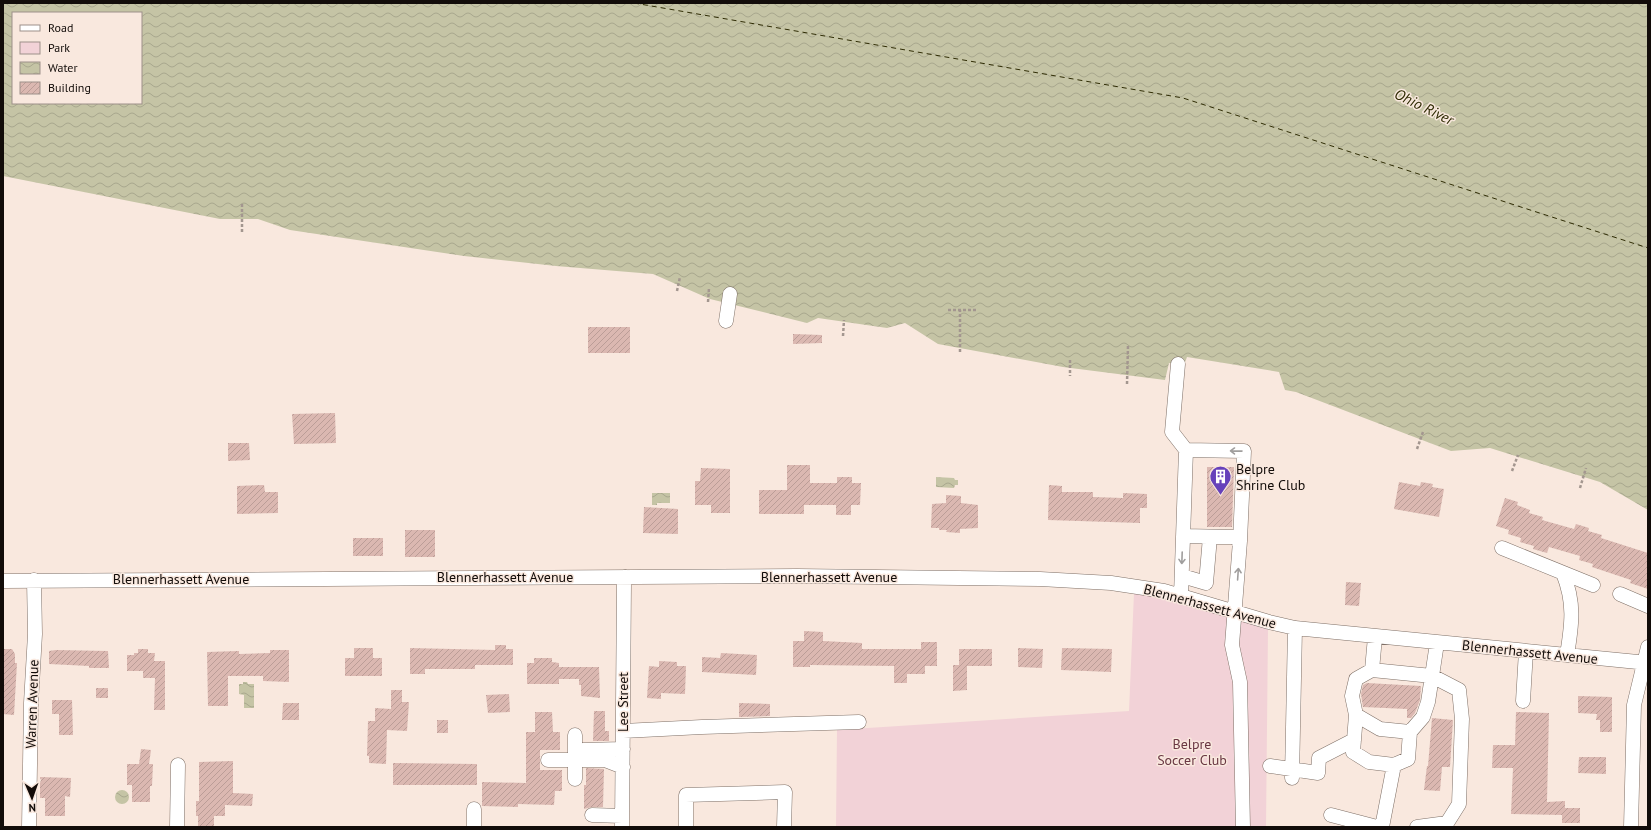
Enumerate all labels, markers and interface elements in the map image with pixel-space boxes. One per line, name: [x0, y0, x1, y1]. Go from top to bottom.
legend: [12, 12, 142, 104]
text: Road: [48, 20, 73, 35]
text: Park: [48, 40, 70, 55]
text: Water: [48, 60, 78, 75]
text: Building: [48, 80, 91, 95]
water label: Ohio River: [1392, 84, 1458, 129]
one-way arrow: [1230, 447, 1243, 455]
place label: Belpre Shrine Club: [1236, 460, 1305, 494]
building icon: Belpre Shrine Club: [1207, 464, 1233, 497]
one-way arrow: [1178, 551, 1186, 564]
street label: Blennerhassett Avenue: [437, 568, 573, 586]
street label: Blennerhassett Avenue: [761, 568, 897, 586]
one-way arrow: [1234, 568, 1241, 581]
street label: Blennerhassett Avenue: [113, 570, 249, 588]
street label: Blennerhassett Avenue: [1142, 580, 1278, 632]
street label: Blennerhassett Avenue: [1461, 636, 1599, 668]
street label: Warren Avenue: [21, 659, 43, 749]
street label: Lee Street: [614, 672, 632, 732]
park label: Belpre Soccer Club: [1157, 735, 1227, 769]
north arrow: [12, 778, 52, 818]
text: N: [28, 801, 36, 815]

